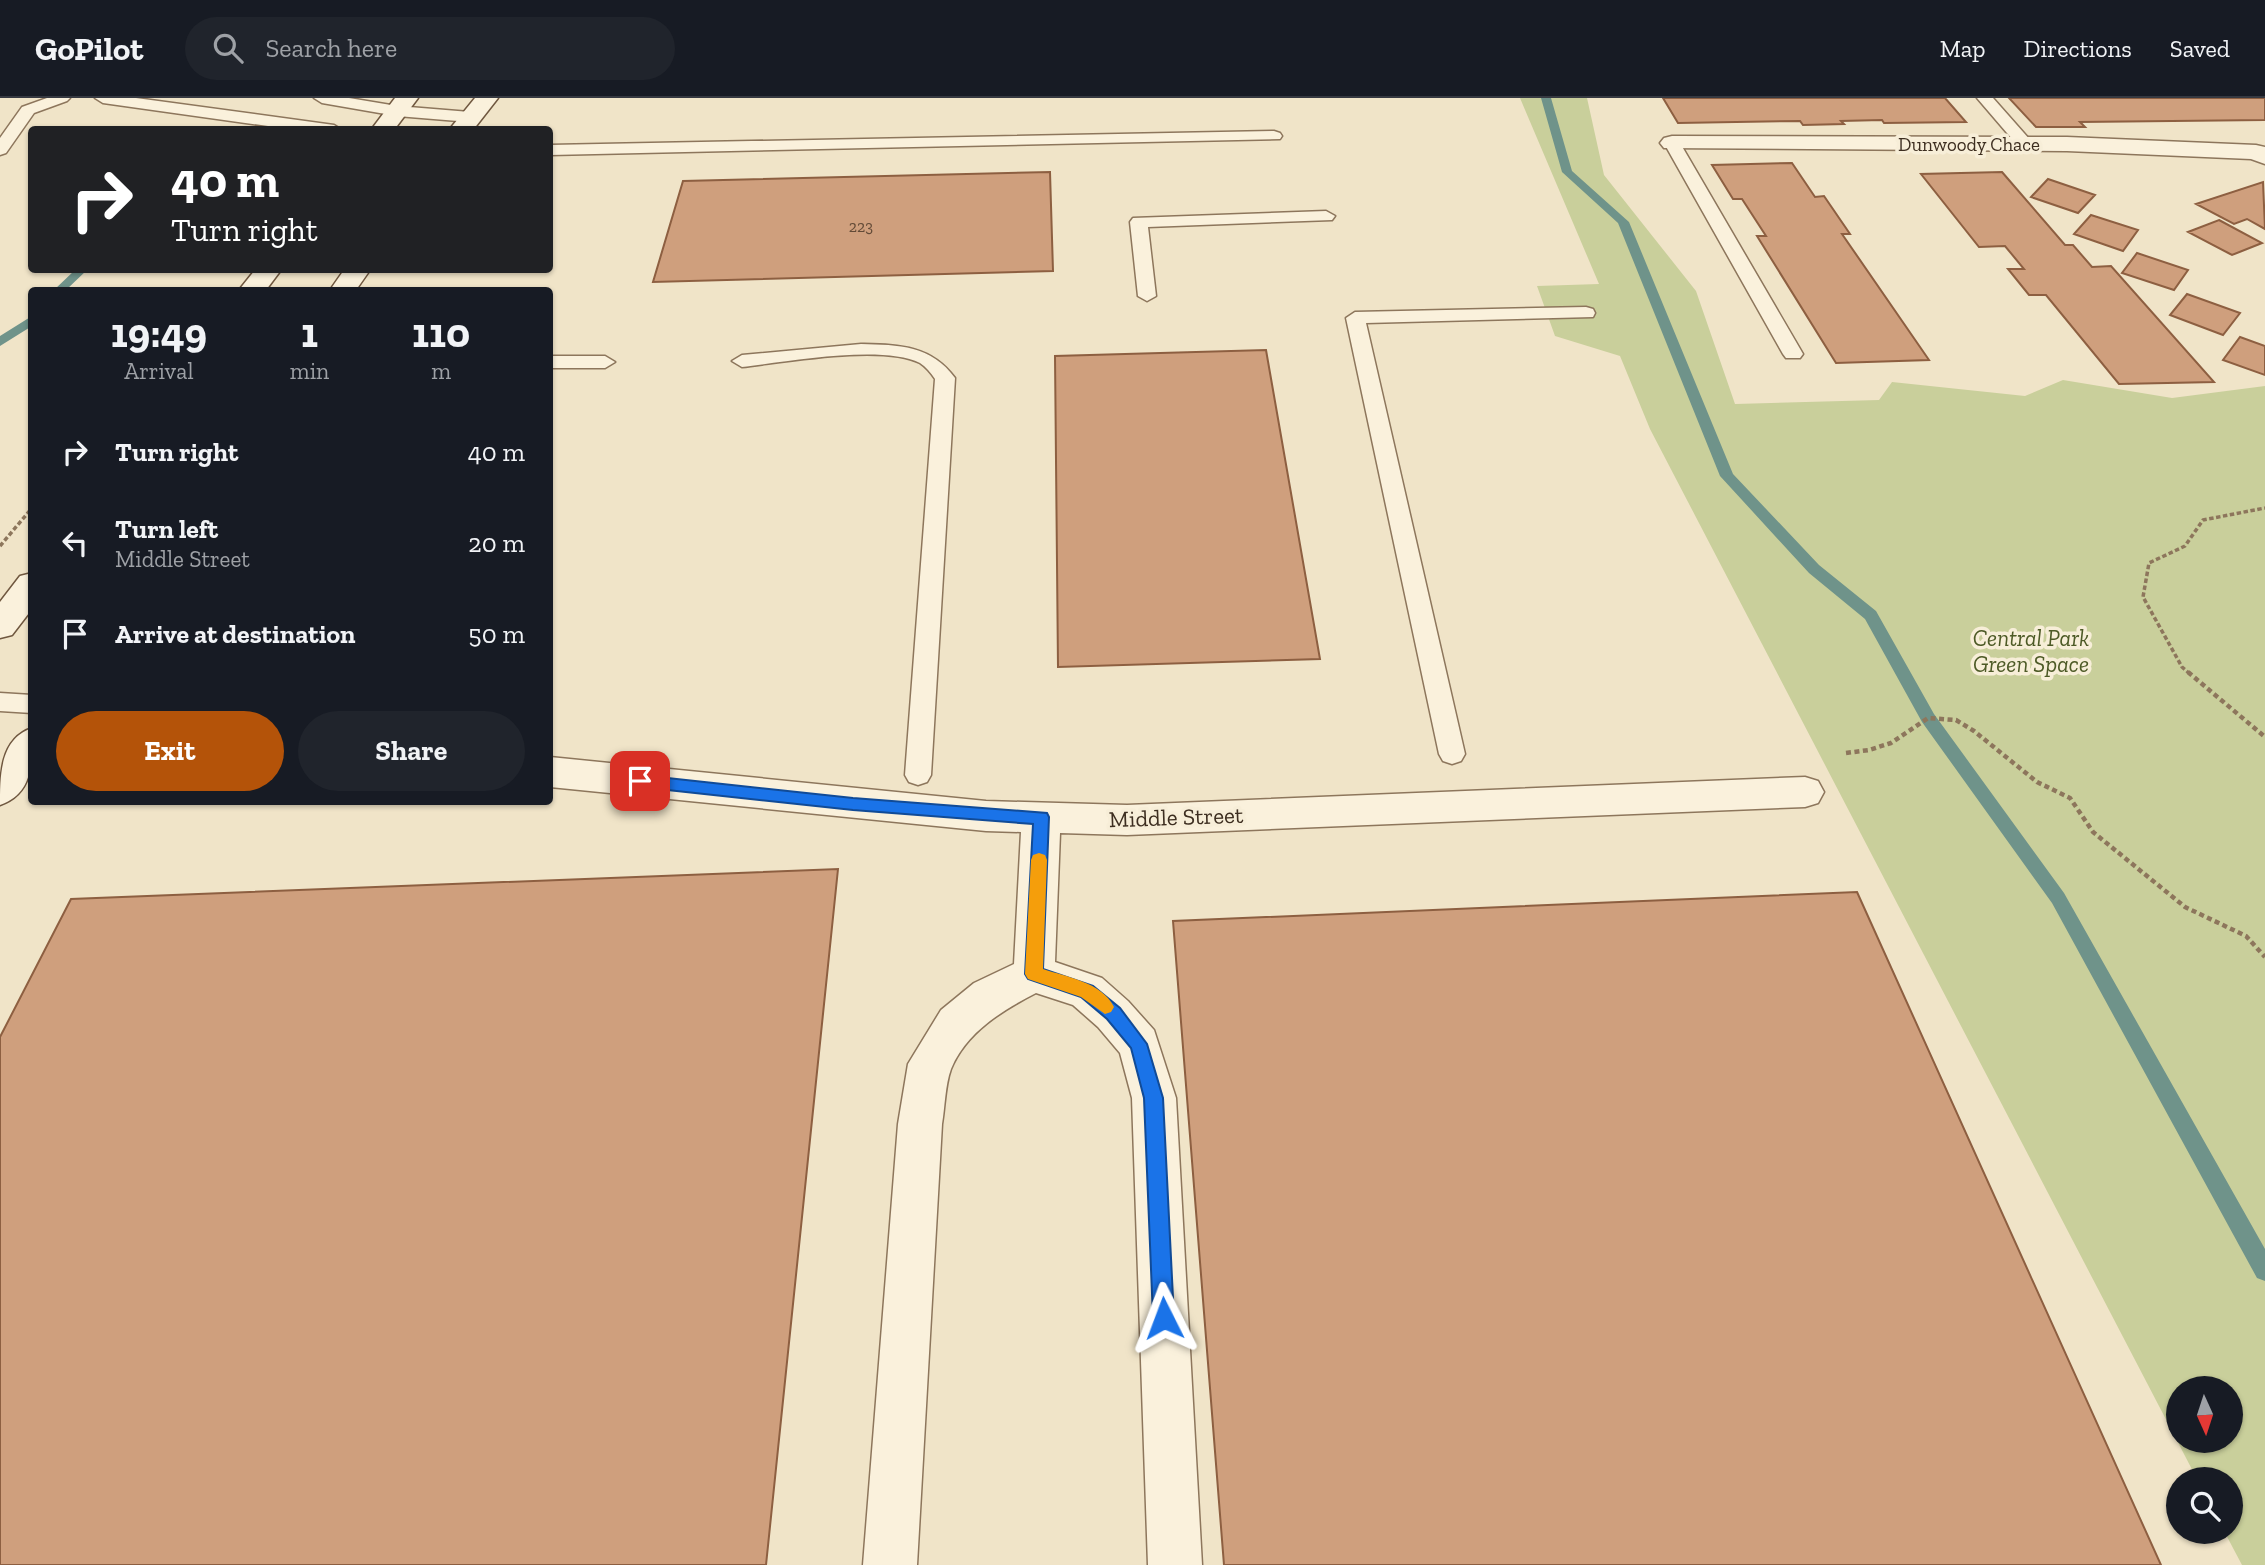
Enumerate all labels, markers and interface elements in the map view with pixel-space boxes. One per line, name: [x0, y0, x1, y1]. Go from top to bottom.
search box: [185, 17, 675, 80]
text: GoPilot: [35, 29, 143, 68]
icon: search: [209, 29, 247, 67]
text: Search here: [265, 32, 397, 64]
text: Map: [1940, 34, 1986, 63]
text: Directions: [2024, 34, 2132, 63]
text: Saved: [2170, 34, 2230, 63]
street label: Dunwoody Chace: [1898, 133, 2040, 156]
text: 40 m: [171, 151, 279, 210]
icon: right: [56, 154, 147, 245]
text: Turn right: [171, 211, 318, 249]
house number: 223: [849, 217, 873, 236]
text: 19:49: [111, 307, 207, 358]
text: 1: [301, 307, 318, 358]
text: 110: [412, 307, 470, 358]
text: Arrival: [124, 357, 194, 385]
text: min: [290, 357, 329, 385]
text: m: [431, 357, 451, 385]
icon: right: [56, 433, 94, 471]
text: Turn right: [115, 436, 238, 468]
text: 40 m: [468, 436, 525, 468]
text: Turn left: [115, 513, 218, 545]
icon: left: [56, 524, 94, 562]
text: 20 m: [468, 527, 525, 559]
text: Middle Street: [115, 545, 250, 573]
icon: arrive: [56, 615, 94, 653]
text: Arrive at destination: [115, 618, 355, 650]
text: 50 m: [468, 618, 525, 650]
park label: Central Park Green Space: [1973, 624, 2089, 678]
button: Exit: [56, 711, 284, 791]
button: Share: [298, 711, 525, 791]
pin: [610, 751, 670, 811]
icon: arrive: [621, 762, 659, 800]
street label: Middle Street: [1108, 801, 1244, 833]
position arrow: [1127, 1281, 1201, 1355]
north arrow: [2166, 1376, 2244, 1452]
map controls: [2166, 1376, 2243, 1544]
button: search: [2166, 1467, 2243, 1544]

